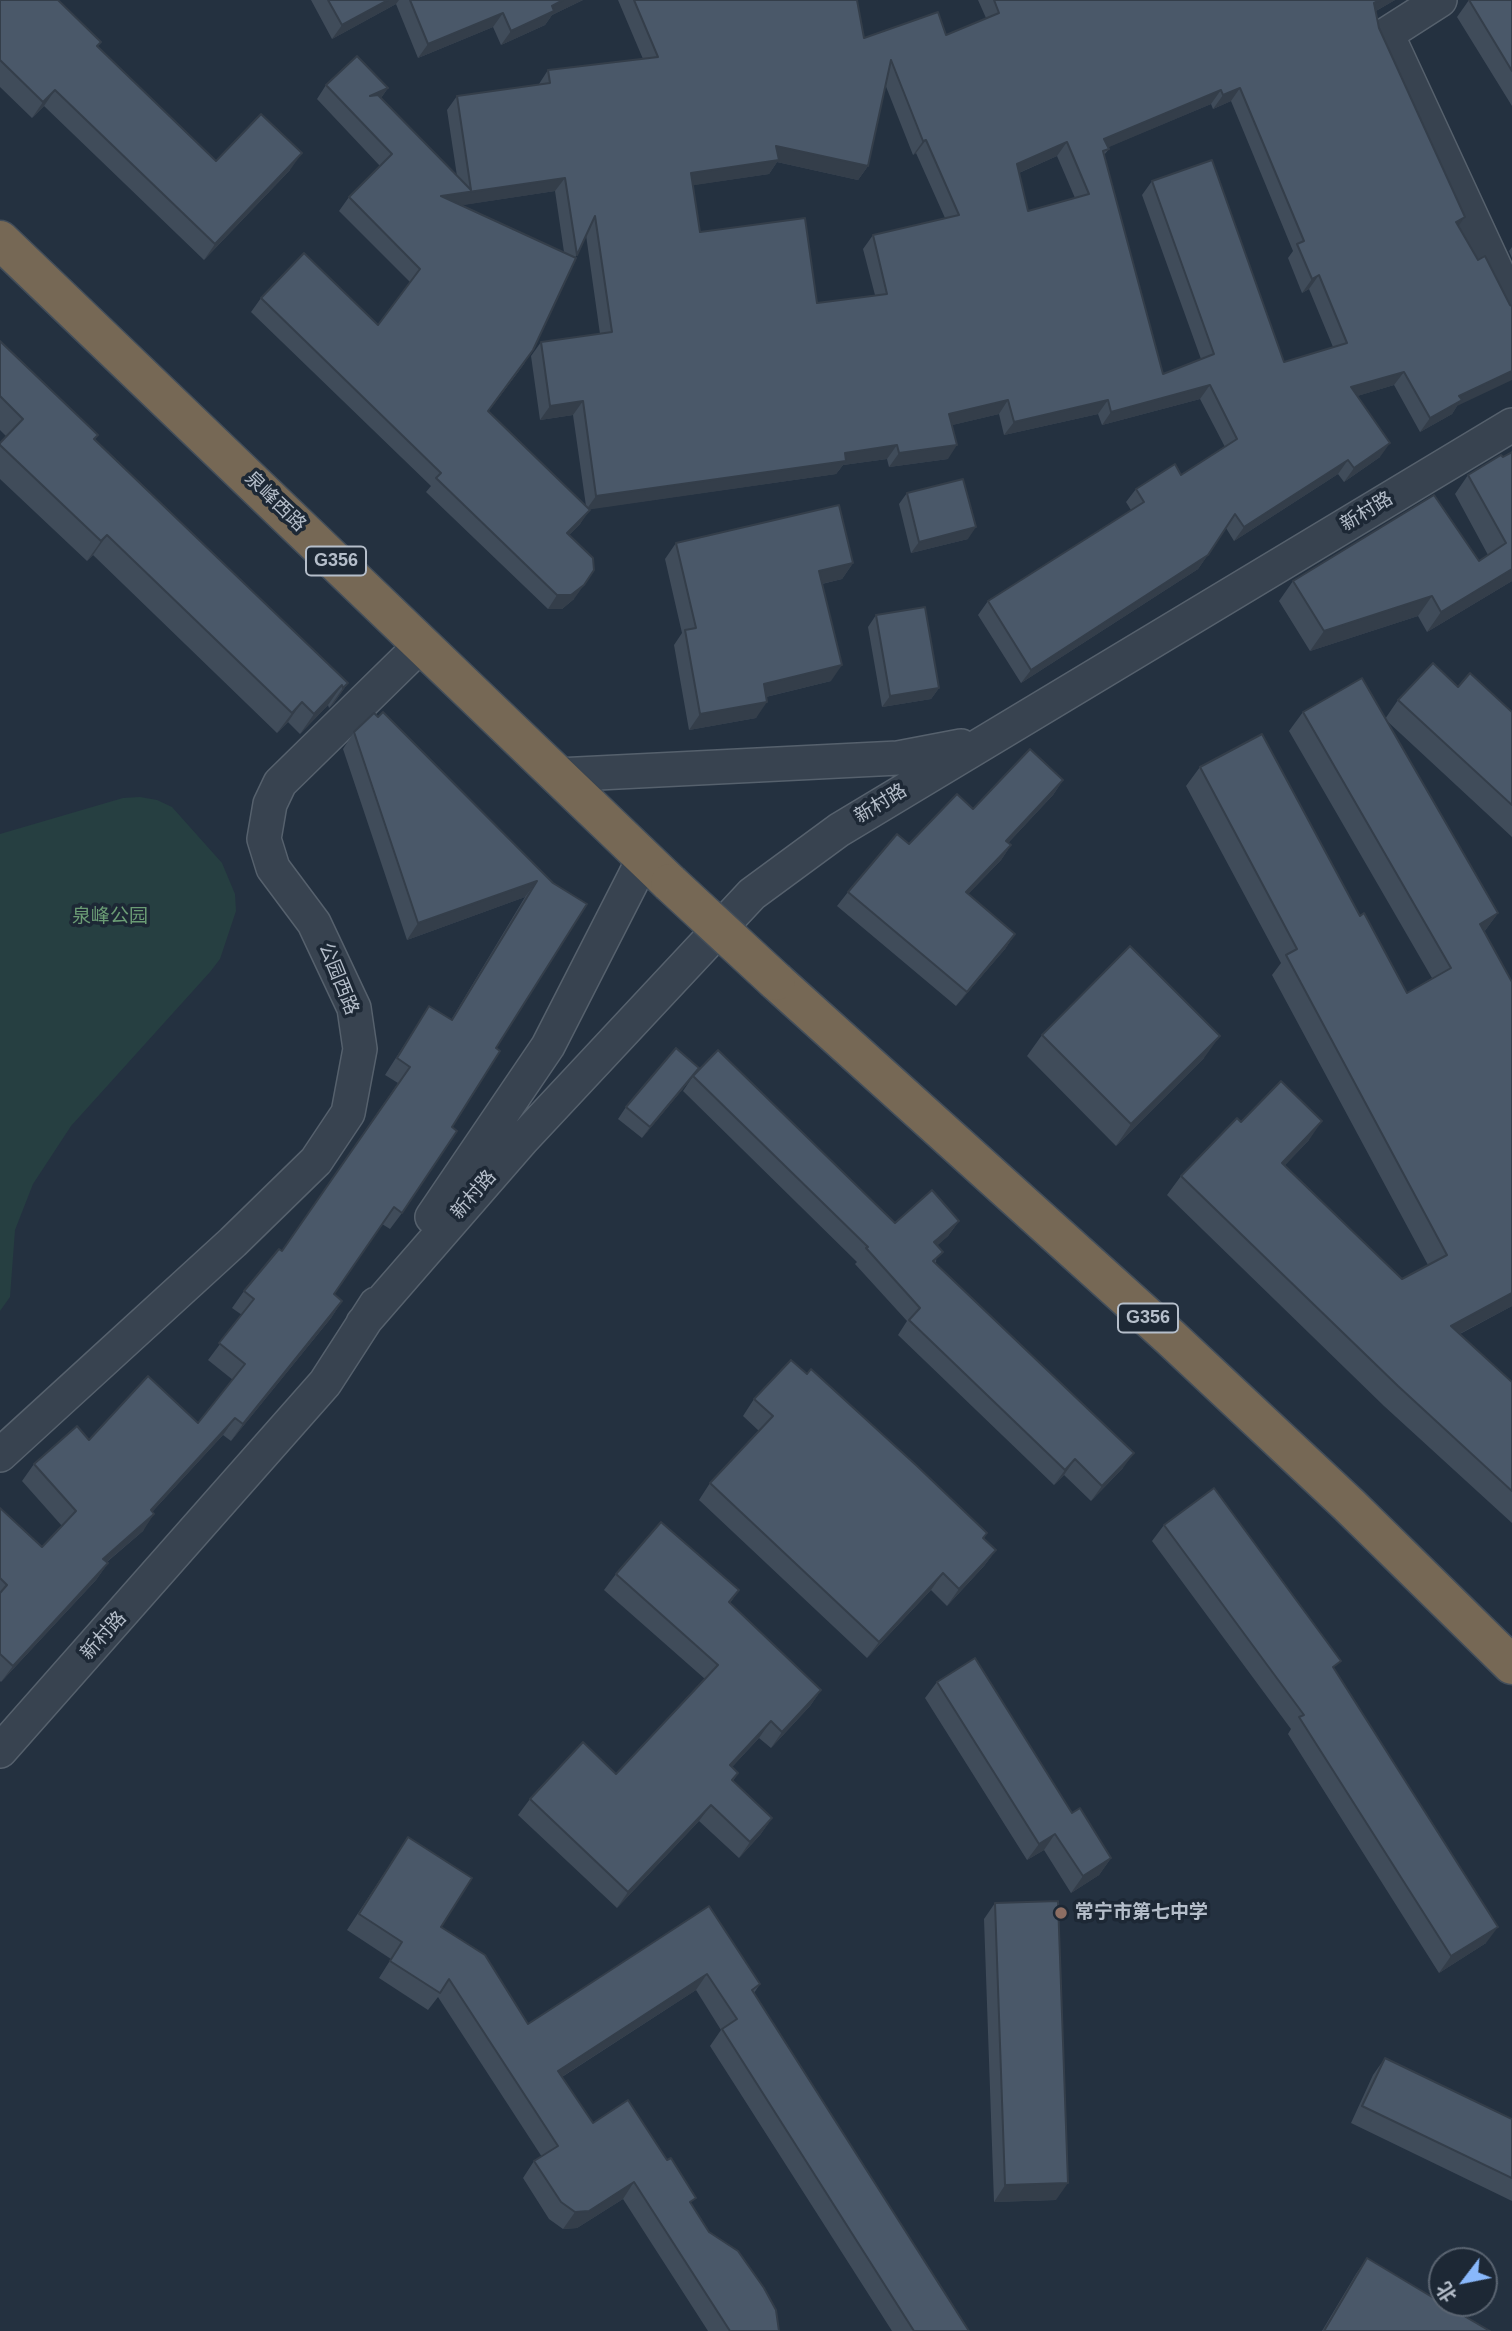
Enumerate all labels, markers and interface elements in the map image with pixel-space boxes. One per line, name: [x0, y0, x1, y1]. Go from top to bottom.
street label: 泉峰西路: [240, 467, 310, 537]
street label: 新村路: [1337, 488, 1397, 536]
road number: G356: [306, 546, 366, 576]
street label: 新村路: [851, 780, 911, 828]
park label: 泉峰公园: [72, 906, 148, 928]
street label: 公园西路: [313, 939, 363, 1019]
street label: 新村路: [447, 1166, 501, 1224]
road number: G356: [1118, 1303, 1178, 1332]
street label: 新村路: [76, 1607, 132, 1665]
place label: 常宁市第七中学: [1075, 1902, 1208, 1924]
marker: 常宁市第七中学: [1053, 1905, 1069, 1921]
north arrow: [1428, 2247, 1498, 2317]
text: 北: [1433, 2279, 1460, 2306]

